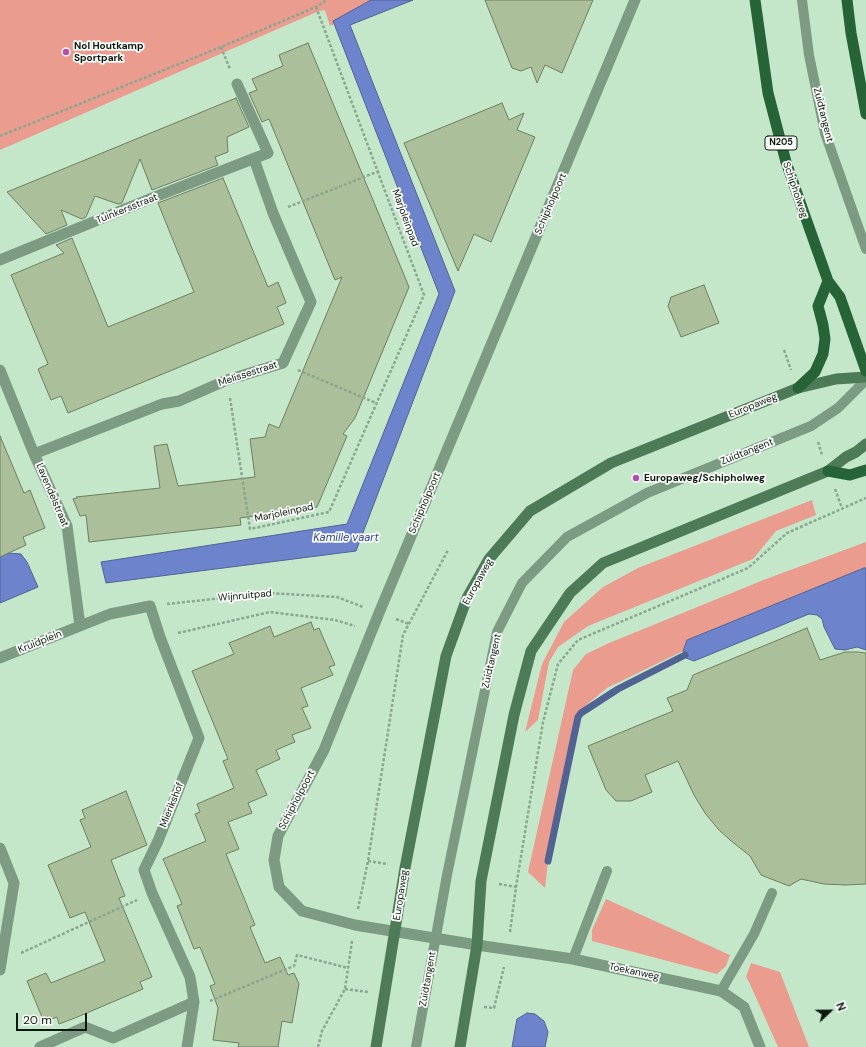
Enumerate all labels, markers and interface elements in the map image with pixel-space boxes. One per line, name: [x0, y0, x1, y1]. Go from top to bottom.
place label: Nol Houtkamp Sportpark: [74, 40, 144, 64]
marker: Nol Houtkamp Sportpark: [61, 47, 71, 57]
street label: Zuidtangent: [810, 87, 836, 143]
road number: N205: [765, 136, 797, 150]
street label: Schipholweg: [780, 160, 810, 220]
street label: Schipholpoort: [533, 171, 569, 237]
street label: Marjoleinpad: [389, 188, 421, 248]
street label: Tuinkersstraat: [95, 191, 159, 227]
street label: Melissestraat: [217, 359, 279, 389]
street label: Europaweg: [727, 391, 779, 421]
street label: Zuidtangent: [719, 436, 775, 468]
street label: Lavendelstraat: [33, 461, 71, 529]
street label: Schipholpoort: [407, 470, 443, 536]
place label: Europaweg/Schipholweg: [644, 472, 765, 484]
marker: Europaweg/Schipholweg: [631, 473, 641, 483]
street label: Marjoleinpad: [253, 501, 315, 525]
water label: Kamille vaart: [313, 531, 379, 545]
street label: Europaweg: [460, 557, 496, 607]
street label: Wijnruitpad: [218, 588, 272, 604]
street label: Kruidplein: [16, 628, 64, 656]
street label: Zuidtangent: [480, 633, 504, 689]
street label: Schipholpoort: [276, 768, 318, 832]
street label: Mierikshof: [158, 781, 186, 829]
street label: Europaweg: [391, 869, 411, 921]
street label: Zuidtangent: [417, 951, 439, 1007]
street label: Toekanweg: [608, 961, 660, 983]
north arrow: [810, 991, 850, 1031]
text: N: [833, 1000, 849, 1013]
scale bar: [18, 1005, 89, 1031]
text: 20 m: [23, 1012, 52, 1028]

